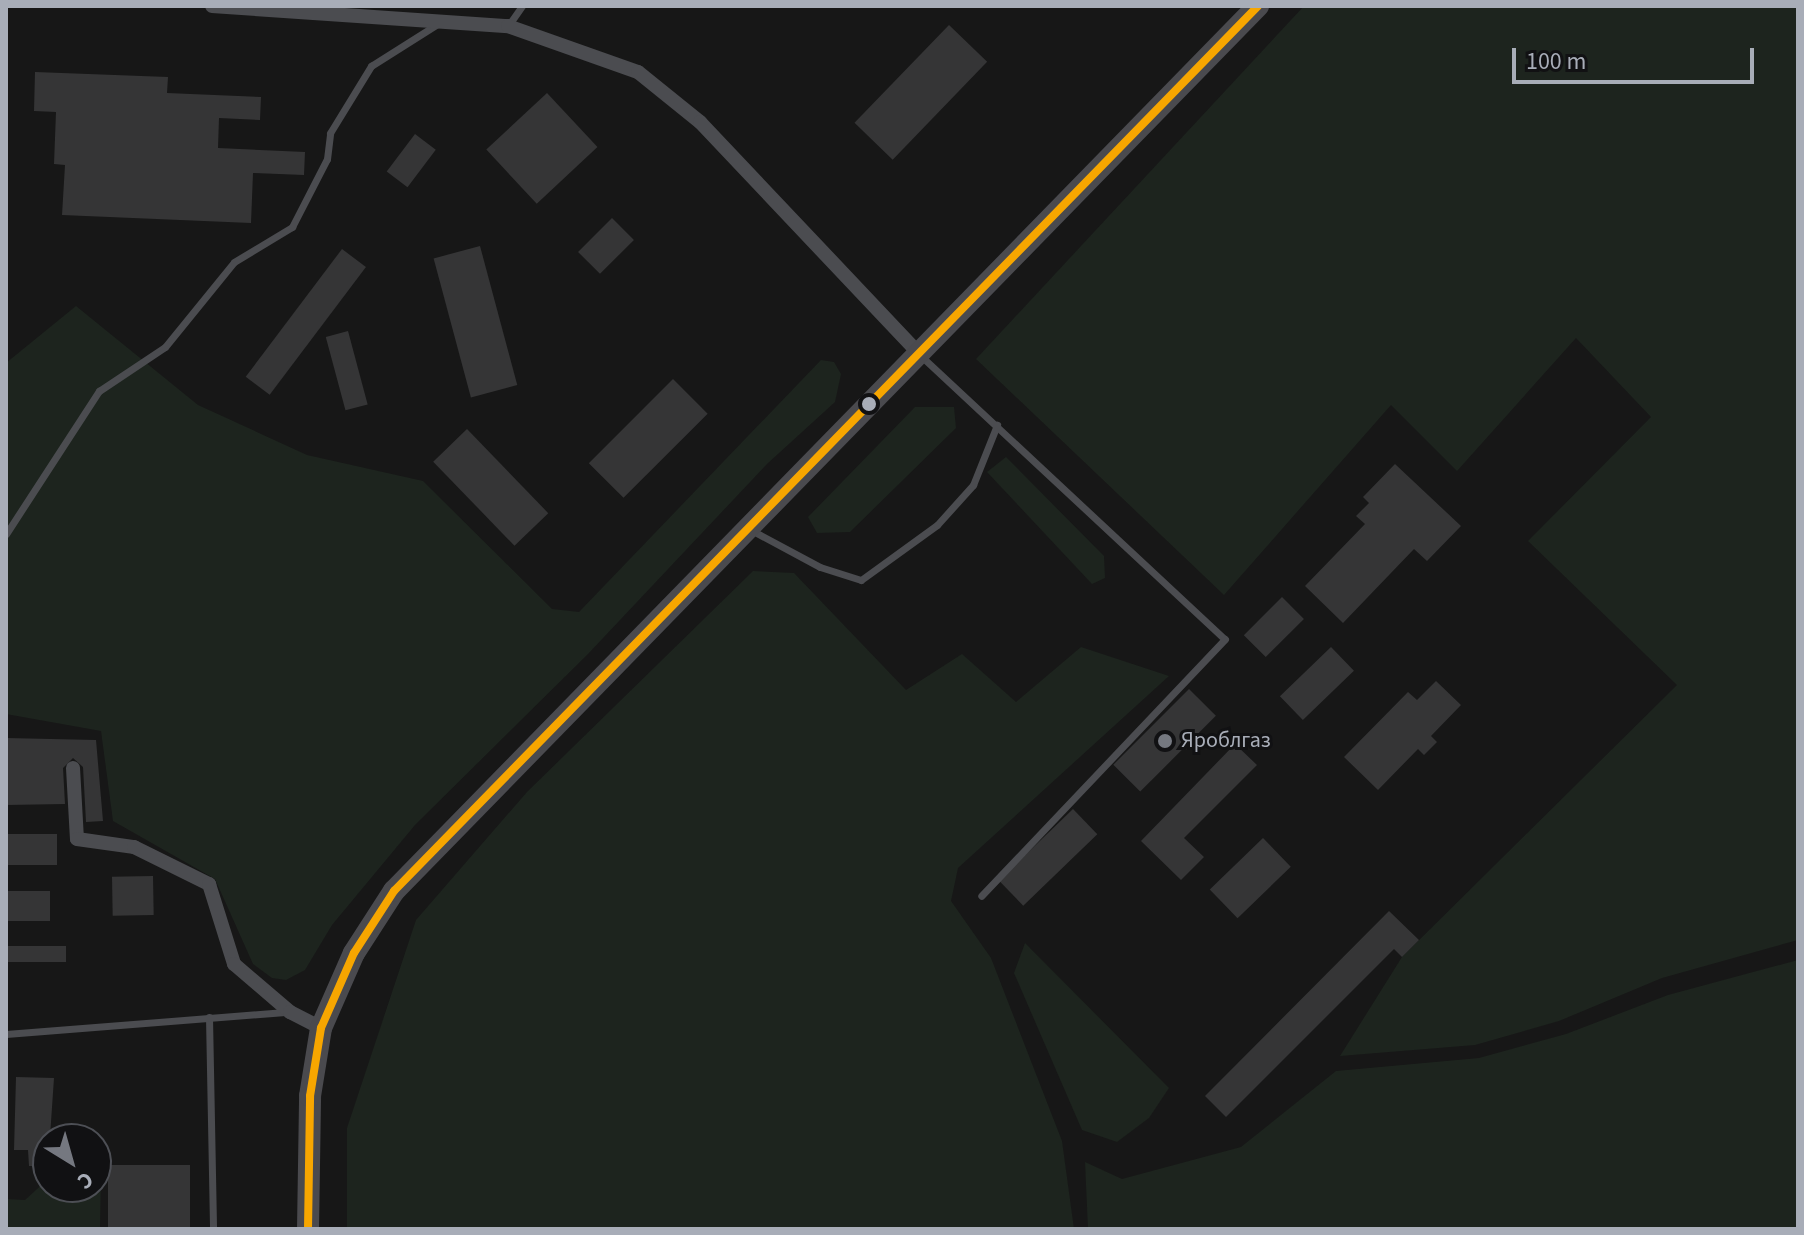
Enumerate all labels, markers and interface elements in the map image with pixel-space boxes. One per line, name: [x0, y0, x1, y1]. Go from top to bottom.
scale bar: [1516, 32, 1758, 82]
text: 100 m: [1526, 44, 1586, 79]
unlabelled marker: [861, 396, 877, 412]
place label: Яроблгаз: [1181, 728, 1271, 754]
marker: Яроблгаз: [1156, 732, 1174, 750]
north arrow: [32, 1123, 112, 1203]
text: С: [70, 1164, 100, 1197]

